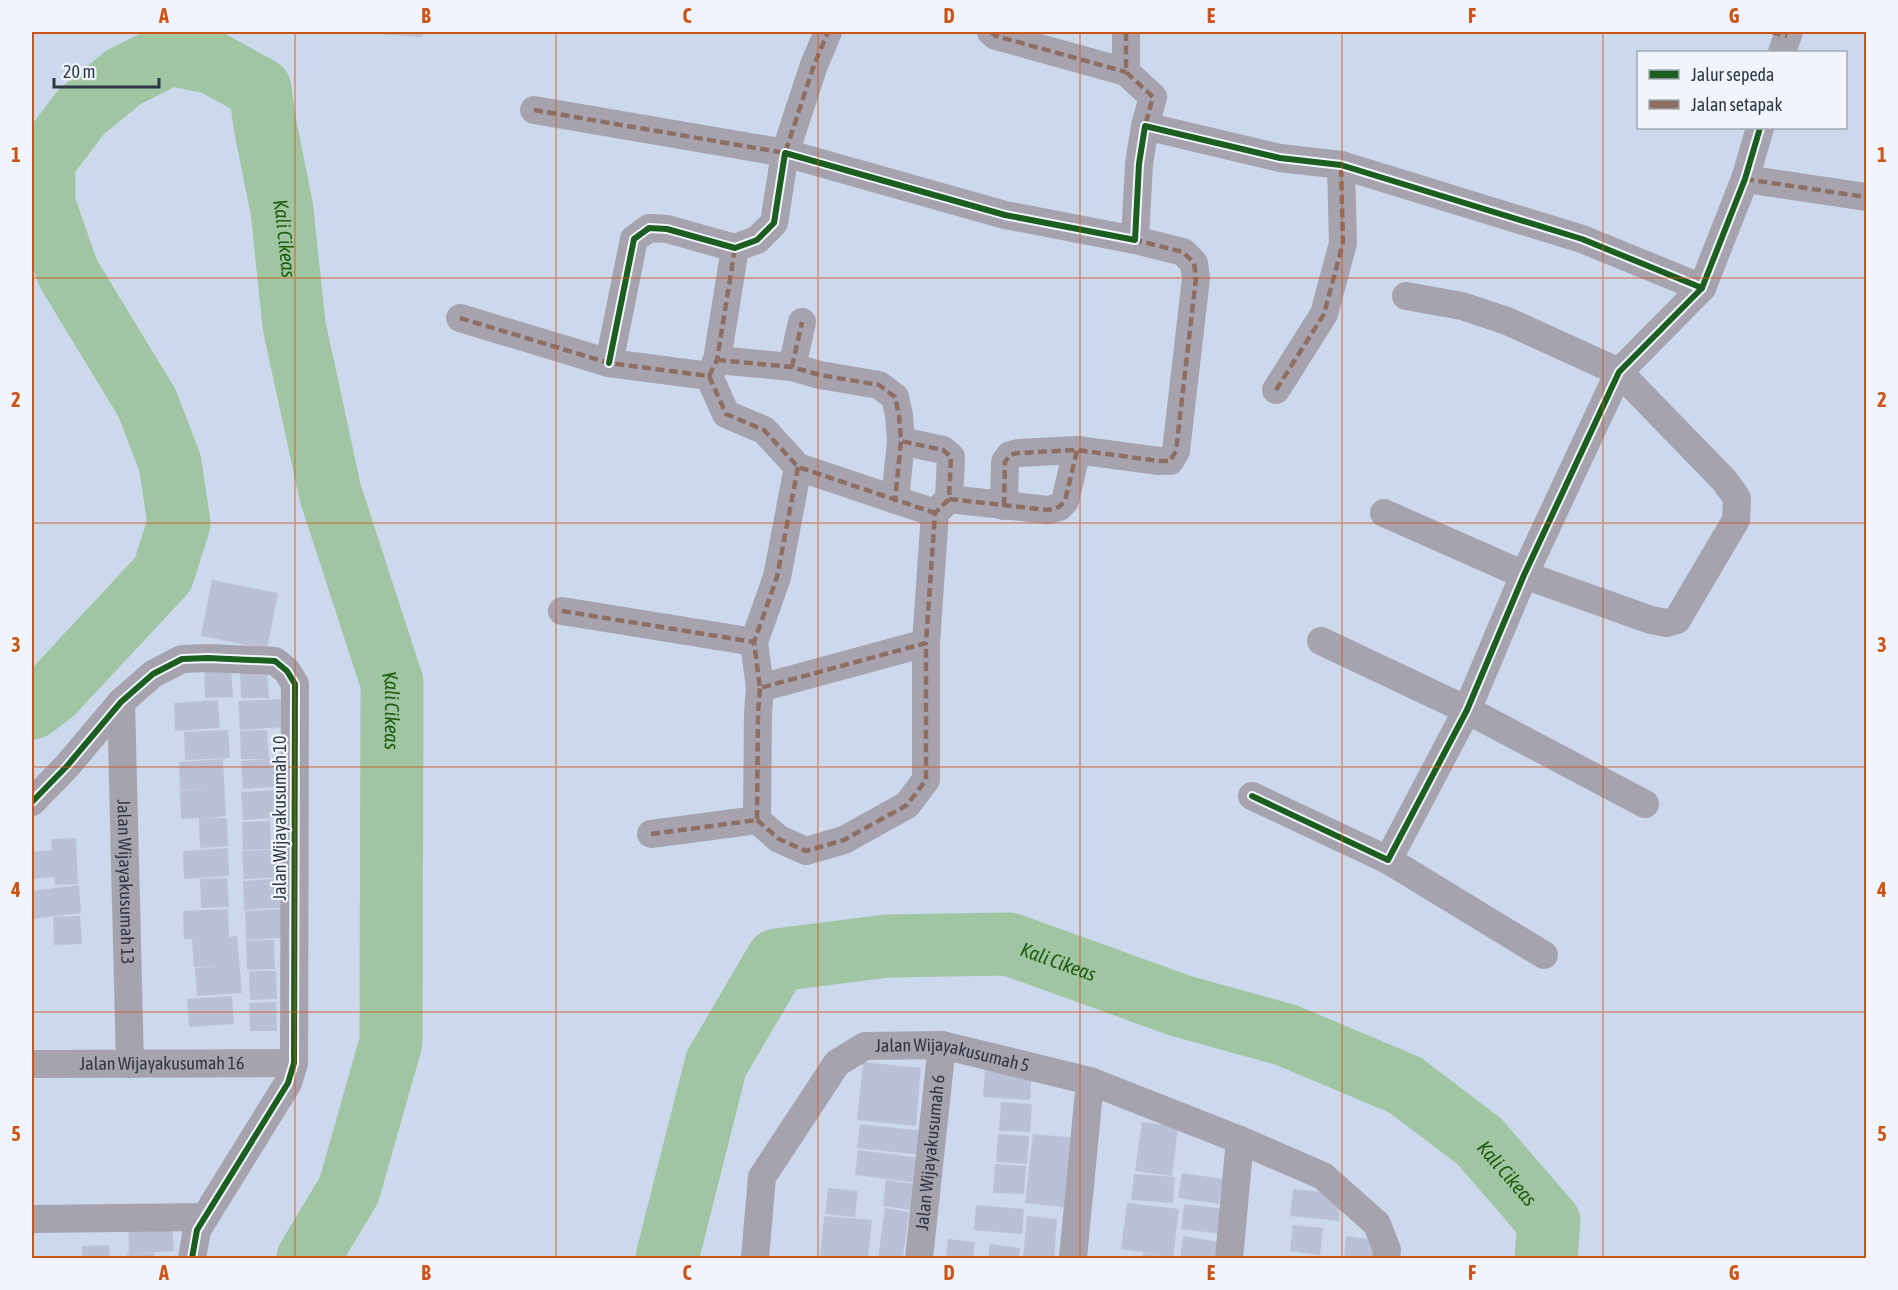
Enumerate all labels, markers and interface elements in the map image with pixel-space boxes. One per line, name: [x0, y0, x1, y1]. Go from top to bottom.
text: A: [158, 4, 169, 27]
text: B: [421, 4, 431, 27]
text: C: [683, 4, 692, 27]
text: D: [943, 4, 955, 27]
text: E: [1207, 4, 1216, 27]
text: F: [1468, 4, 1476, 27]
text: G: [1729, 4, 1740, 27]
scale bar: [54, 51, 159, 89]
legend: [1637, 51, 1847, 129]
text: 20 m: [63, 61, 95, 82]
text: Jalur sepeda: [1691, 64, 1774, 85]
text: Jalan setapak: [1691, 94, 1782, 115]
text: 1: [11, 143, 21, 166]
text: 1: [1877, 143, 1887, 166]
water label: Kali Cikeas: [269, 197, 301, 279]
text: 2: [11, 388, 21, 411]
text: 2: [1877, 388, 1887, 411]
text: 3: [11, 633, 21, 656]
text: 3: [1877, 633, 1887, 656]
water label: Kali Cikeas: [378, 668, 404, 750]
street label: Jalan Wijayakusumah 10: [269, 736, 290, 900]
street label: Jalan Wijayakusumah 13: [113, 799, 139, 965]
text: 4: [10, 878, 21, 901]
text: 4: [1876, 878, 1887, 901]
water label: Kali Cikeas: [1018, 937, 1099, 985]
street label: Jalan Wijayakusumah 5: [875, 1034, 1032, 1076]
street label: Jalan Wijayakusumah 16: [79, 1052, 245, 1074]
street label: Jalan Wijayakusumah 6: [911, 1074, 949, 1232]
text: 5: [11, 1122, 21, 1145]
text: 5: [1877, 1122, 1887, 1145]
water label: Kali Cikeas: [1473, 1136, 1542, 1210]
text: A: [158, 1261, 169, 1284]
text: B: [421, 1261, 431, 1284]
text: C: [683, 1261, 692, 1284]
text: D: [943, 1261, 955, 1284]
text: E: [1207, 1261, 1216, 1284]
text: F: [1468, 1261, 1476, 1284]
text: G: [1729, 1261, 1740, 1284]

